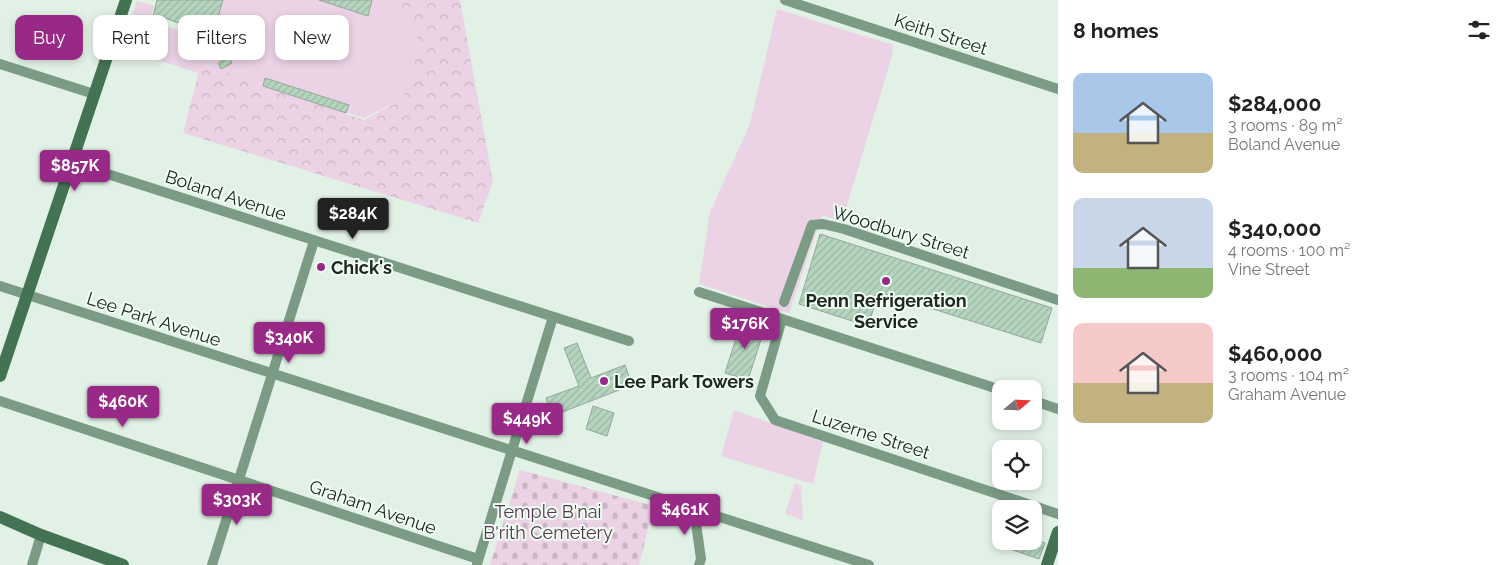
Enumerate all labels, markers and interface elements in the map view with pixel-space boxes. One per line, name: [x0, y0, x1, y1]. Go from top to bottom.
street label: Keith Street: [892, 9, 990, 59]
chip: Buy: [15, 15, 83, 60]
chip: Rent: [93, 15, 168, 60]
chip: Filters: [178, 15, 265, 60]
chip: New: [275, 15, 349, 60]
icon: filters: [1465, 16, 1493, 44]
text: 8 homes: [1073, 18, 1159, 43]
text: $284,000: [1228, 91, 1321, 116]
icon: home: [1113, 93, 1173, 153]
text: 3 rooms · 89 m²: [1228, 116, 1343, 135]
text: Boland Avenue: [1228, 135, 1340, 154]
pin: $857K: [40, 150, 110, 192]
text: $857K: [51, 156, 99, 175]
street label: Boland Avenue: [163, 165, 290, 225]
pin: $284K: [318, 198, 388, 240]
street label: Woodbury Street: [830, 201, 972, 263]
text: $284K: [329, 204, 377, 223]
text: $340,000: [1228, 216, 1321, 241]
icon: home: [1113, 218, 1173, 278]
text: 4 rooms · 100 m²: [1228, 241, 1350, 260]
place label: Chick's: [331, 257, 392, 278]
text: Vine Street: [1228, 260, 1310, 279]
marker: Chick's: [315, 261, 327, 273]
marker: Penn Refrigeration Service: [880, 275, 892, 287]
street label: Lee Park Avenue: [84, 287, 224, 351]
place label: Penn Refrigeration Service: [805, 290, 967, 332]
pin: $176K: [710, 308, 780, 350]
text: $176K: [721, 314, 769, 333]
pin: $340K: [254, 322, 324, 364]
text: $340K: [265, 328, 313, 347]
text: $460,000: [1228, 341, 1323, 366]
icon: home: [1113, 343, 1173, 403]
text: 3 rooms · 104 m²: [1228, 366, 1349, 385]
place label: Lee Park Towers: [614, 371, 754, 392]
marker: Lee Park Towers: [598, 375, 610, 387]
north arrow: [992, 380, 1042, 430]
map controls: [992, 380, 1042, 550]
text: Graham Avenue: [1228, 385, 1346, 404]
pin: $460K: [88, 386, 158, 428]
text: $460K: [98, 392, 148, 411]
pin: $449K: [492, 402, 562, 445]
street label: Luzerne Street: [810, 405, 932, 463]
text: $449K: [503, 409, 551, 428]
button: locate: [992, 440, 1042, 490]
street label: Graham Avenue: [307, 475, 440, 539]
pin: $303K: [202, 484, 272, 526]
text: $303K: [213, 490, 261, 509]
pin: $461K: [650, 494, 720, 536]
text: $461K: [661, 500, 709, 519]
button: layers: [992, 500, 1042, 550]
park label: Temple B'nai B'rith Cemetery: [483, 501, 613, 543]

